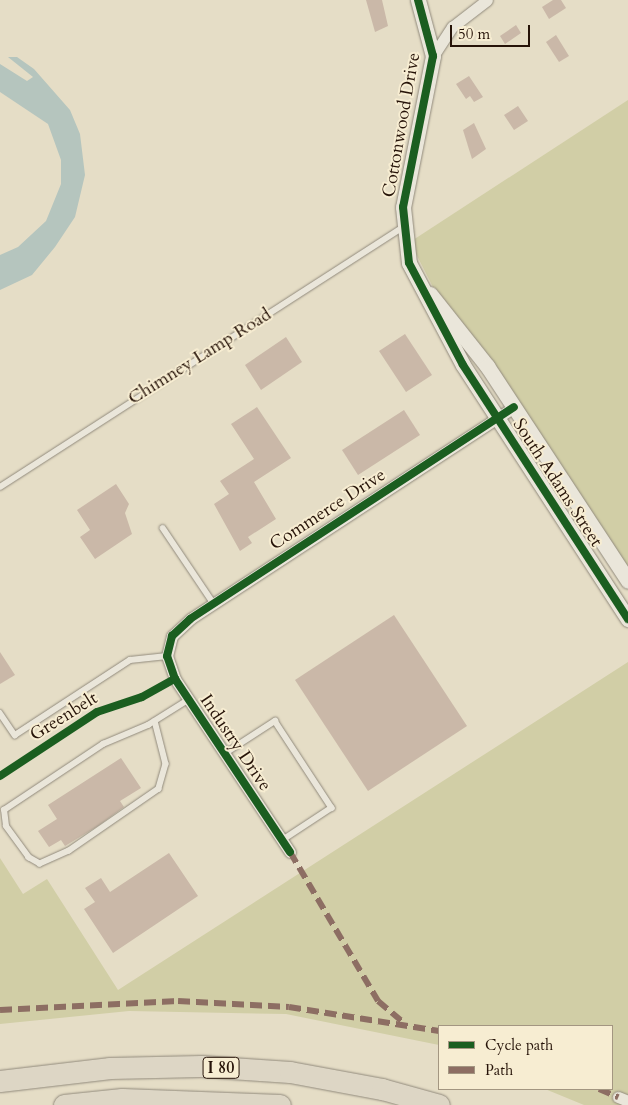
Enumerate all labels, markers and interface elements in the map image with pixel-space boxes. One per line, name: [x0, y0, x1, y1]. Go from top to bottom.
scale bar: [453, 15, 533, 47]
text: 50 m: [458, 24, 490, 44]
street label: Cottonwood Drive: [379, 51, 425, 199]
street label: Chimney Lamp Road: [125, 304, 275, 410]
street label: South Adams Street: [507, 415, 607, 551]
street label: Commerce Drive: [266, 465, 390, 555]
street label: Greenbelt: [26, 688, 102, 746]
street label: Industry Drive: [195, 691, 275, 795]
legend: [438, 1025, 613, 1090]
text: Cycle path: [485, 1035, 553, 1055]
road number: I 80: [202, 1054, 240, 1082]
text: Path: [485, 1060, 513, 1080]

